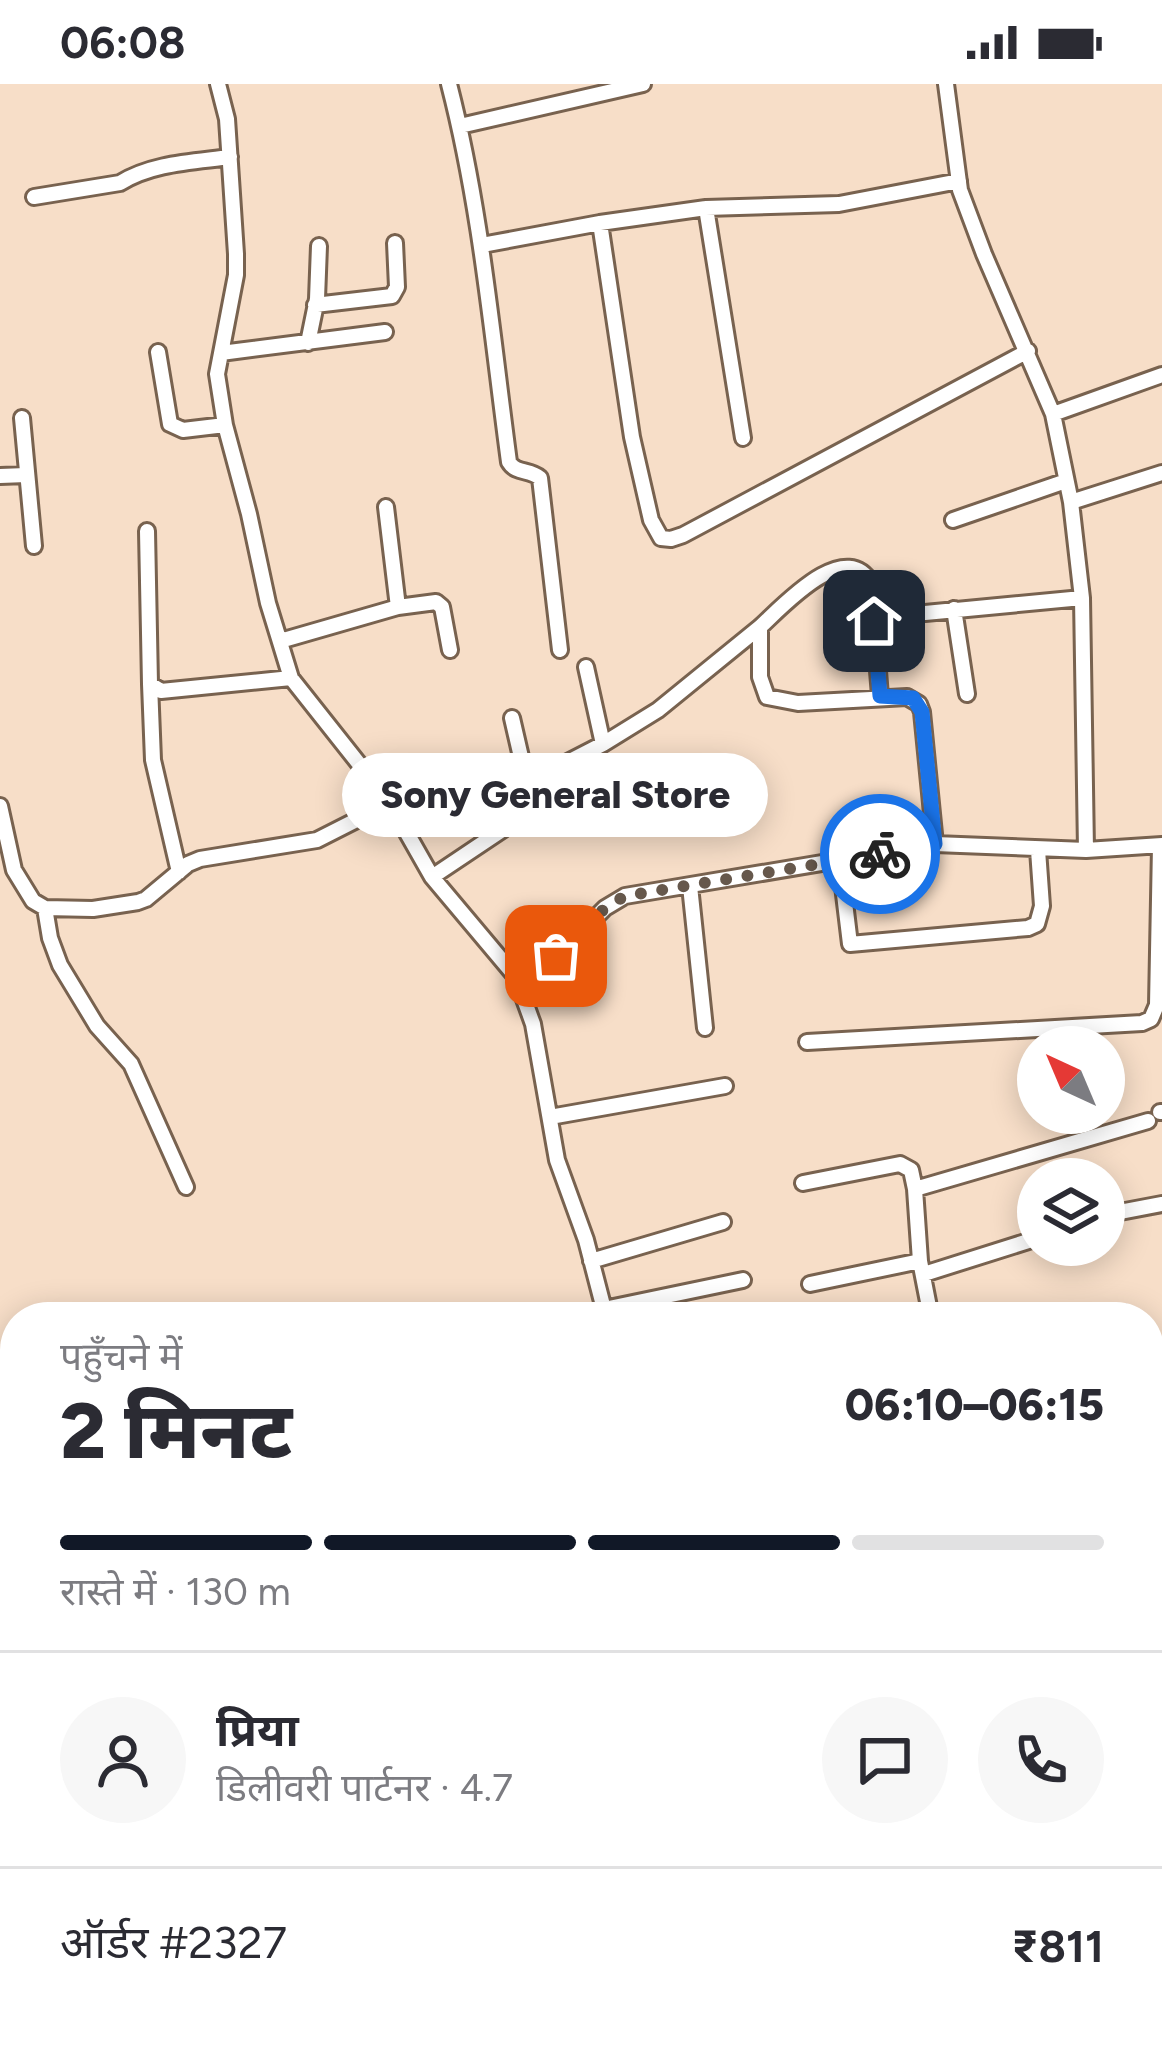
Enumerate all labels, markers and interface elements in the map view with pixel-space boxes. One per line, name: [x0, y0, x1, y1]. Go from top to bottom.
text: 06:08: [60, 15, 186, 69]
pin: [823, 570, 925, 672]
icon: home: [841, 588, 907, 654]
callout: Sony General Store: [343, 752, 769, 836]
text: Sony General Store: [380, 771, 730, 818]
courier: [820, 794, 940, 914]
icon: bike: [847, 821, 913, 887]
pin: [505, 905, 607, 1007]
icon: bag: [523, 923, 589, 989]
north arrow: [1017, 1026, 1125, 1134]
map controls: [1017, 1026, 1125, 1266]
button: layers: [1017, 1158, 1125, 1266]
text: पहुँचने में: [60, 1333, 182, 1380]
text: 06:10–06:15: [845, 1377, 1104, 1431]
text: 2 मिनट: [60, 1384, 292, 1478]
text: रास्ते में · 130 m: [60, 1568, 291, 1615]
button: person: [60, 1697, 186, 1823]
button: chat: [822, 1697, 948, 1823]
button: phone: [978, 1697, 1104, 1823]
text: प्रिया: [216, 1703, 299, 1757]
text: डिलीवरी पार्टनर · 4.7: [216, 1764, 513, 1811]
text: ऑर्डर #2327: [60, 1915, 287, 1969]
text: ₹811: [1011, 1919, 1104, 1973]

